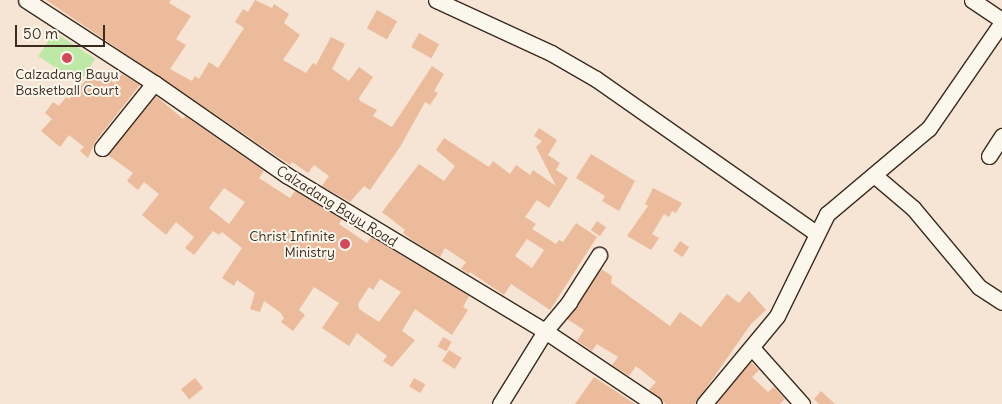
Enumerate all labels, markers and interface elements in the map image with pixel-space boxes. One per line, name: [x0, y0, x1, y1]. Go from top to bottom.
scale bar: [18, 15, 108, 47]
text: 50 m: [23, 24, 58, 43]
marker: Calzadang Bayu Basketball Court: [61, 52, 73, 64]
place label: Calzadang Bayu Basketball Court: [15, 66, 119, 98]
street label: Calzadang Bayu Road: [273, 162, 401, 250]
place label: Christ Infinite Ministry: [249, 228, 335, 260]
marker: Christ Infinite Ministry: [339, 238, 351, 250]

